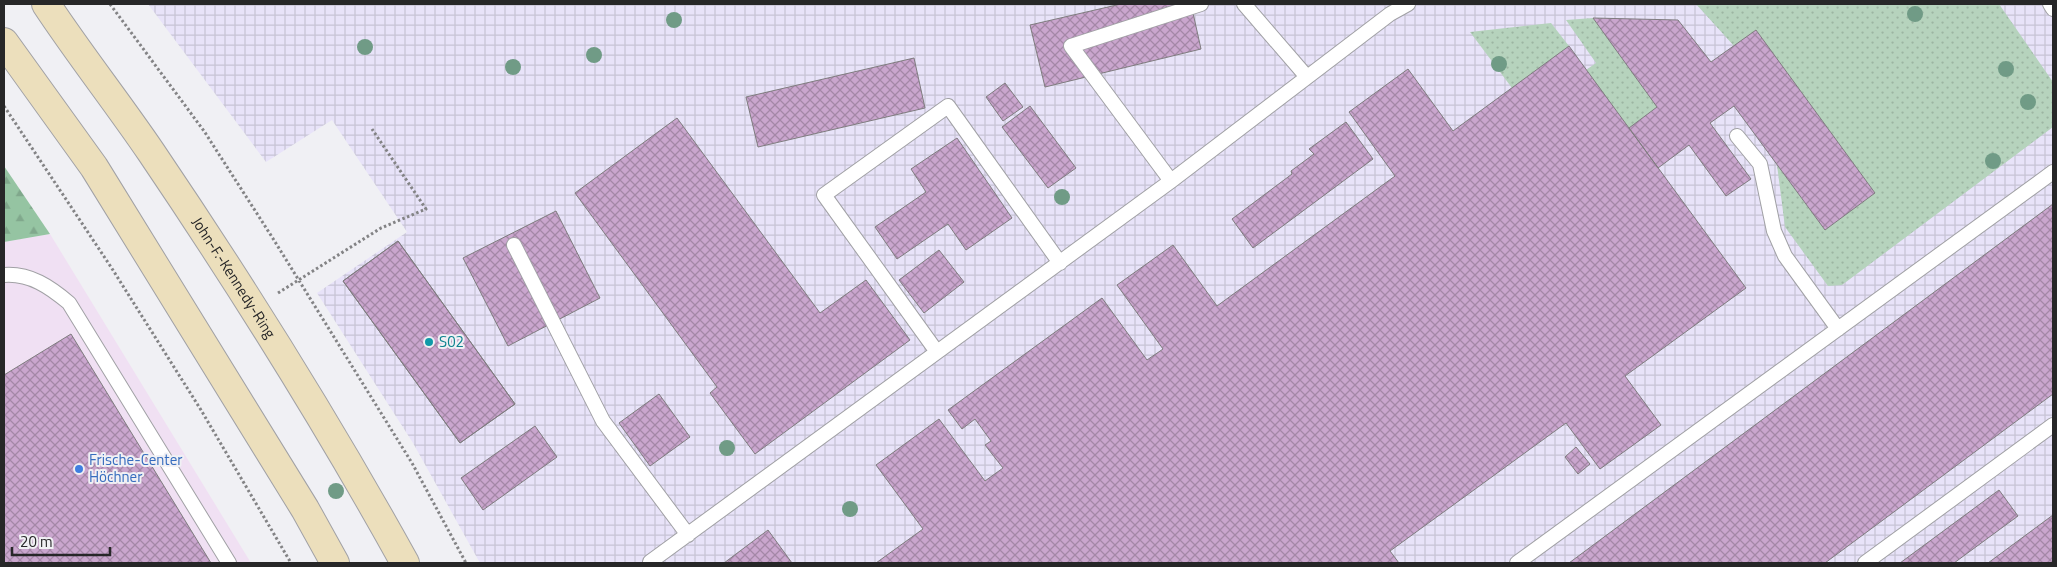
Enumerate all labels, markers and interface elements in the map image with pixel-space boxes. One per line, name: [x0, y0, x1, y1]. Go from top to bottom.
street label: John-F.-Kennedy-Ring: [186, 212, 282, 343]
place label: S02: [439, 330, 464, 353]
marker: S02: [423, 336, 435, 348]
place label: Frische-Center Höchner: [89, 448, 182, 488]
marker: Frische-Center Höchner: [73, 463, 85, 475]
scale bar: [12, 524, 110, 556]
text: 20 m: [20, 530, 53, 553]

